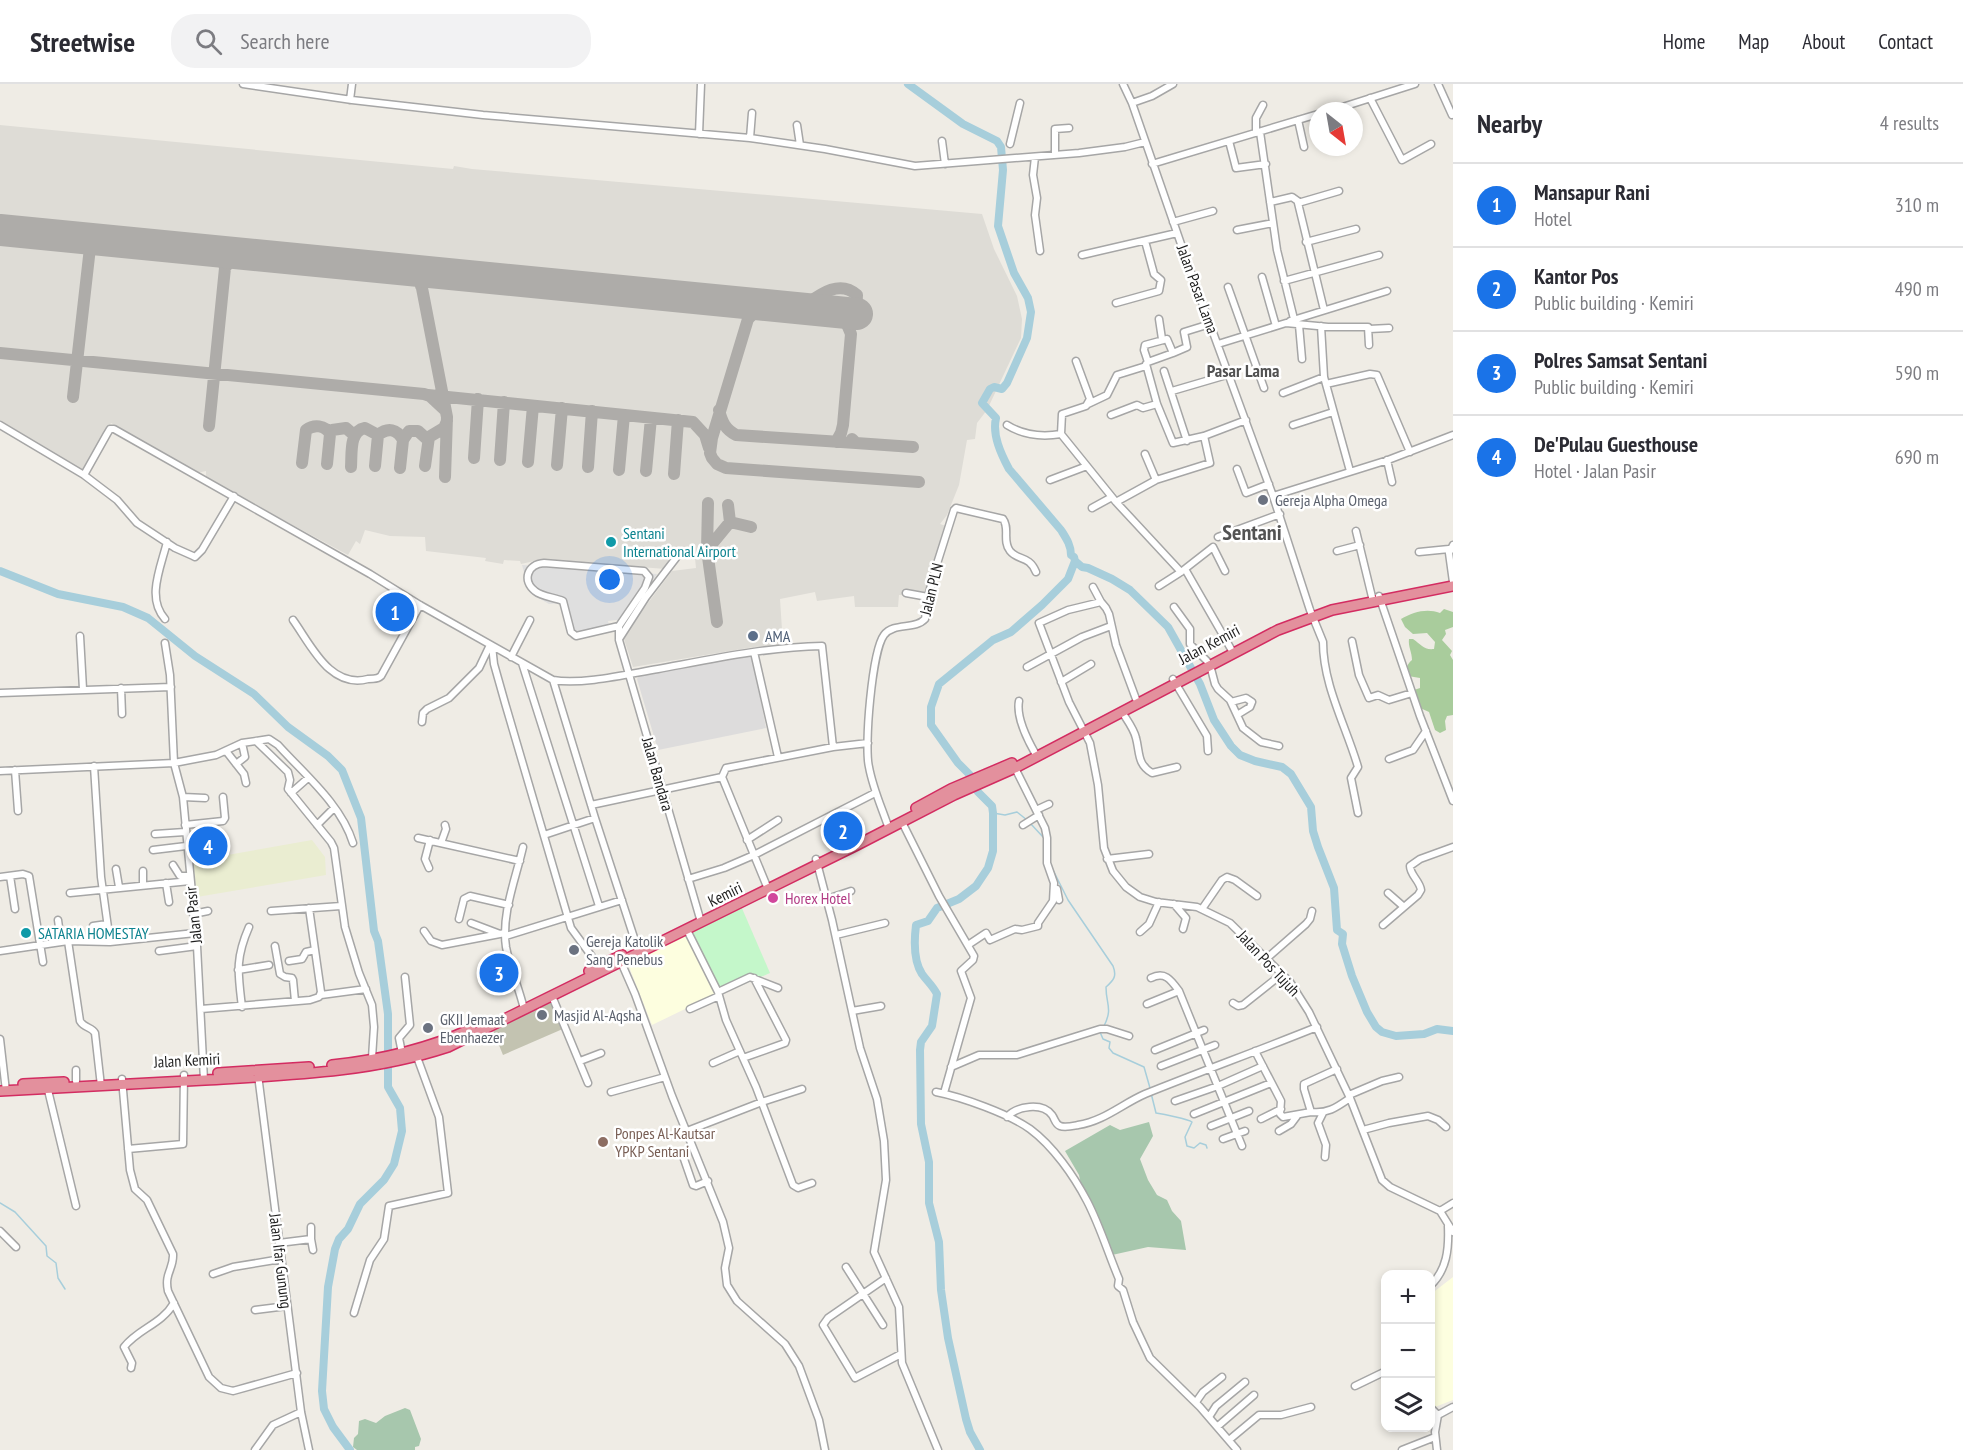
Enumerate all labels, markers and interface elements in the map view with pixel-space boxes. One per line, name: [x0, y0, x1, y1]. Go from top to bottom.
search box: [171, 14, 591, 68]
text: Streetwise: [30, 23, 135, 60]
icon: search: [192, 25, 225, 58]
text: Search here: [240, 27, 330, 55]
text: Home: [1663, 28, 1705, 55]
text: Map: [1738, 28, 1769, 55]
text: About: [1802, 28, 1845, 55]
text: Contact: [1878, 28, 1933, 55]
north arrow: [1309, 102, 1363, 156]
text: Nearby: [1477, 107, 1542, 140]
text: 4 results: [1880, 110, 1939, 136]
text: Mansapur Rani: [1534, 178, 1650, 206]
text: 1: [1492, 192, 1501, 218]
text: 310 m: [1895, 192, 1939, 218]
text: Hotel: [1534, 206, 1572, 232]
street label: Jalan Pasar Lama: [1172, 241, 1223, 336]
text: Kantor Pos: [1534, 262, 1619, 290]
text: 2: [1492, 276, 1501, 302]
text: 490 m: [1895, 276, 1939, 302]
text: Public building · Kemiri: [1534, 290, 1694, 316]
text: Polres Samsat Sentani: [1534, 346, 1707, 374]
district label: Pasar Lama: [1207, 359, 1279, 382]
text: 3: [1492, 360, 1501, 386]
text: 590 m: [1895, 360, 1939, 386]
text: Public building · Kemiri: [1534, 374, 1694, 400]
text: De'Pulau Guesthouse: [1534, 430, 1698, 458]
text: 4: [1492, 444, 1501, 470]
text: 690 m: [1895, 444, 1939, 470]
text: Hotel · Jalan Pasir: [1534, 458, 1656, 484]
place label: Gereja Alpha Omega: [1275, 490, 1387, 510]
marker: Gereja Alpha Omega: [1256, 493, 1270, 507]
district label: Sentani: [1222, 518, 1282, 546]
place label: Sentani International Airport: [623, 523, 736, 561]
marker: Sentani International Airport: [604, 535, 618, 549]
street label: Jalan PLN: [915, 561, 947, 618]
your location: [595, 565, 624, 594]
pin: 1: [376, 590, 414, 634]
street label: Jalan Kemiri: [1174, 620, 1243, 669]
place label: AMA: [765, 626, 791, 646]
marker: AMA: [746, 629, 760, 643]
street label: Jalan Bandara: [638, 734, 678, 813]
pin: 2: [824, 808, 862, 854]
pin: 4: [188, 824, 228, 868]
street label: Kemiri: [705, 877, 745, 911]
street label: Jalan Pasir: [180, 885, 206, 946]
place label: Horex Hotel: [785, 888, 851, 908]
marker: Horex Hotel: [766, 891, 780, 905]
place label: SATARIA HOMESTAY: [38, 923, 149, 943]
street label: Jalan Pos Tujuh: [1233, 925, 1305, 1000]
marker: SATARIA HOMESTAY: [19, 926, 33, 940]
place label: Gereja Katolik Sang Penebus: [586, 931, 664, 969]
marker: Gereja Katolik Sang Penebus: [567, 943, 581, 957]
pin: 3: [480, 950, 518, 996]
place label: Masjid Al-Aqsha: [554, 1005, 642, 1025]
marker: Masjid Al-Aqsha: [535, 1008, 549, 1022]
place label: GKII Jemaat Ebenhaezer: [440, 1009, 505, 1047]
marker: GKII Jemaat Ebenhaezer: [421, 1021, 435, 1035]
street label: Jalan Kemiri: [152, 1048, 221, 1072]
place label: Ponpes Al-Kautsar YPKP Sentani: [615, 1123, 716, 1161]
marker: Ponpes Al-Kautsar YPKP Sentani: [596, 1135, 610, 1149]
street label: Jalan Ifar Gunung: [265, 1211, 297, 1310]
map controls: [1381, 1270, 1435, 1432]
button: +: [1381, 1270, 1435, 1324]
button: −: [1381, 1324, 1435, 1378]
button: layers: [1381, 1378, 1435, 1432]

